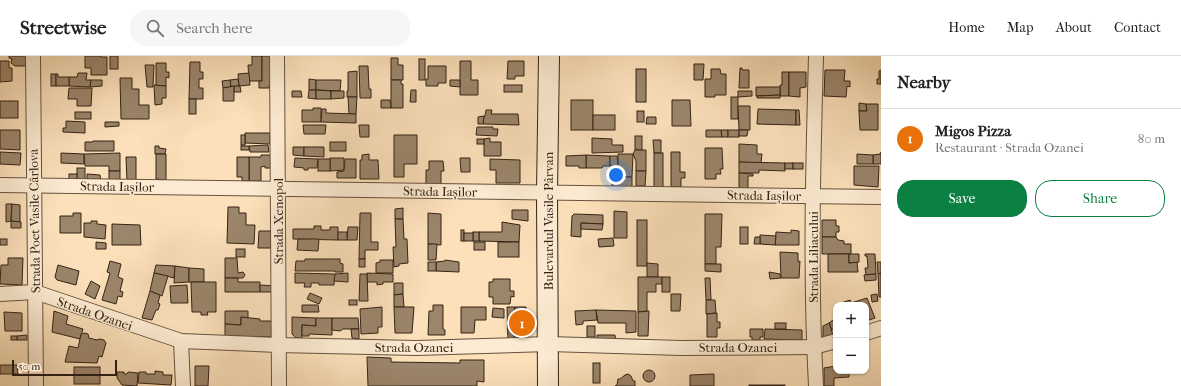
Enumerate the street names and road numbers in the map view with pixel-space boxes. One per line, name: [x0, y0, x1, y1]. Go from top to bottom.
street label: Strada Poet Vasile Cârlova: [26, 148, 43, 293]
street label: Bulevardul Vasile Pârvan: [541, 151, 556, 290]
street label: Strada Xenopol: [271, 177, 286, 264]
street label: Strada Iașilor: [80, 178, 155, 195]
street label: Strada Iașilor: [403, 183, 478, 200]
street label: Strada Iașilor: [727, 187, 802, 204]
street label: Strada Liliacului: [806, 211, 821, 303]
street label: Strada Ozanei: [55, 294, 135, 333]
street label: Strada Ozanei: [375, 340, 453, 355]
street label: Strada Ozanei: [699, 340, 777, 355]

